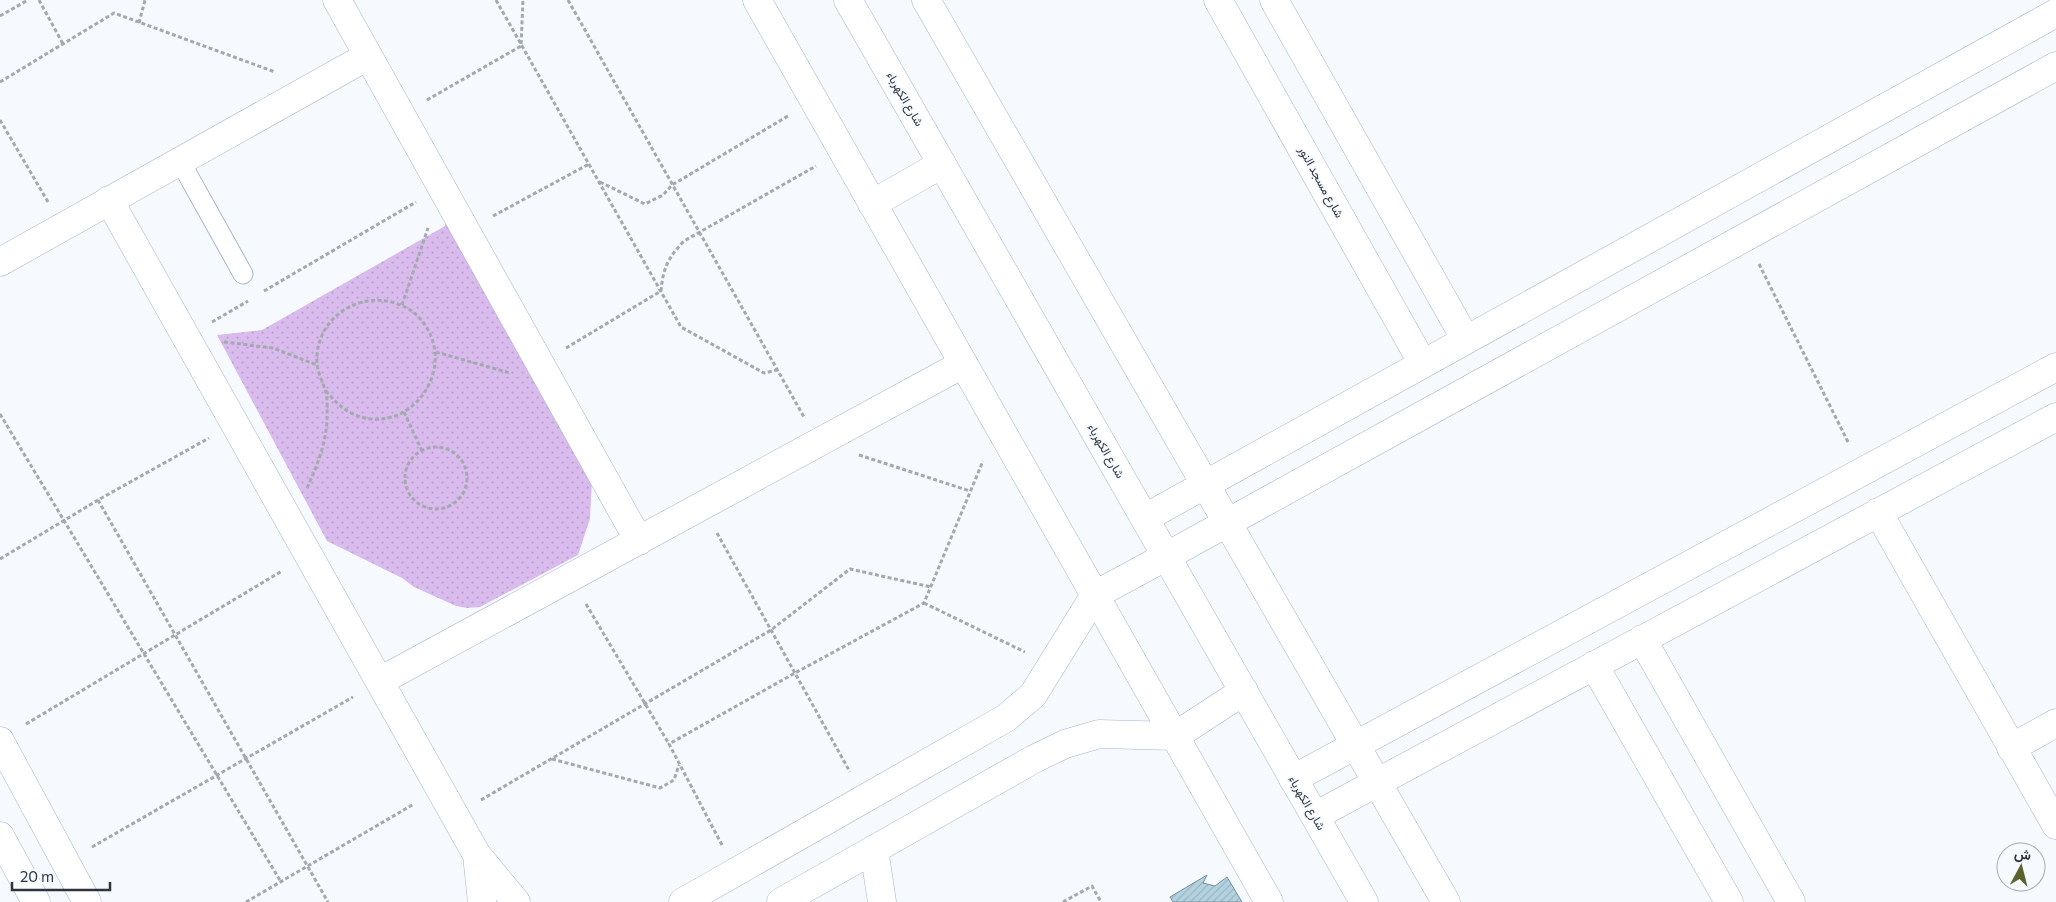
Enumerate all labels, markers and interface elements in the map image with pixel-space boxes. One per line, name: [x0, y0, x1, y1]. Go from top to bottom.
street label: شارع الكهرباء: [882, 69, 927, 130]
street label: شارع مسجد النور: [1293, 142, 1347, 221]
street label: شارع الكهرباء: [1083, 421, 1128, 482]
street label: شارع الكهرباء: [1284, 773, 1329, 834]
north arrow: [1996, 842, 2046, 892]
text: ش: [2013, 844, 2032, 864]
scale bar: [12, 860, 110, 892]
text: 20 m: [20, 867, 54, 885]

